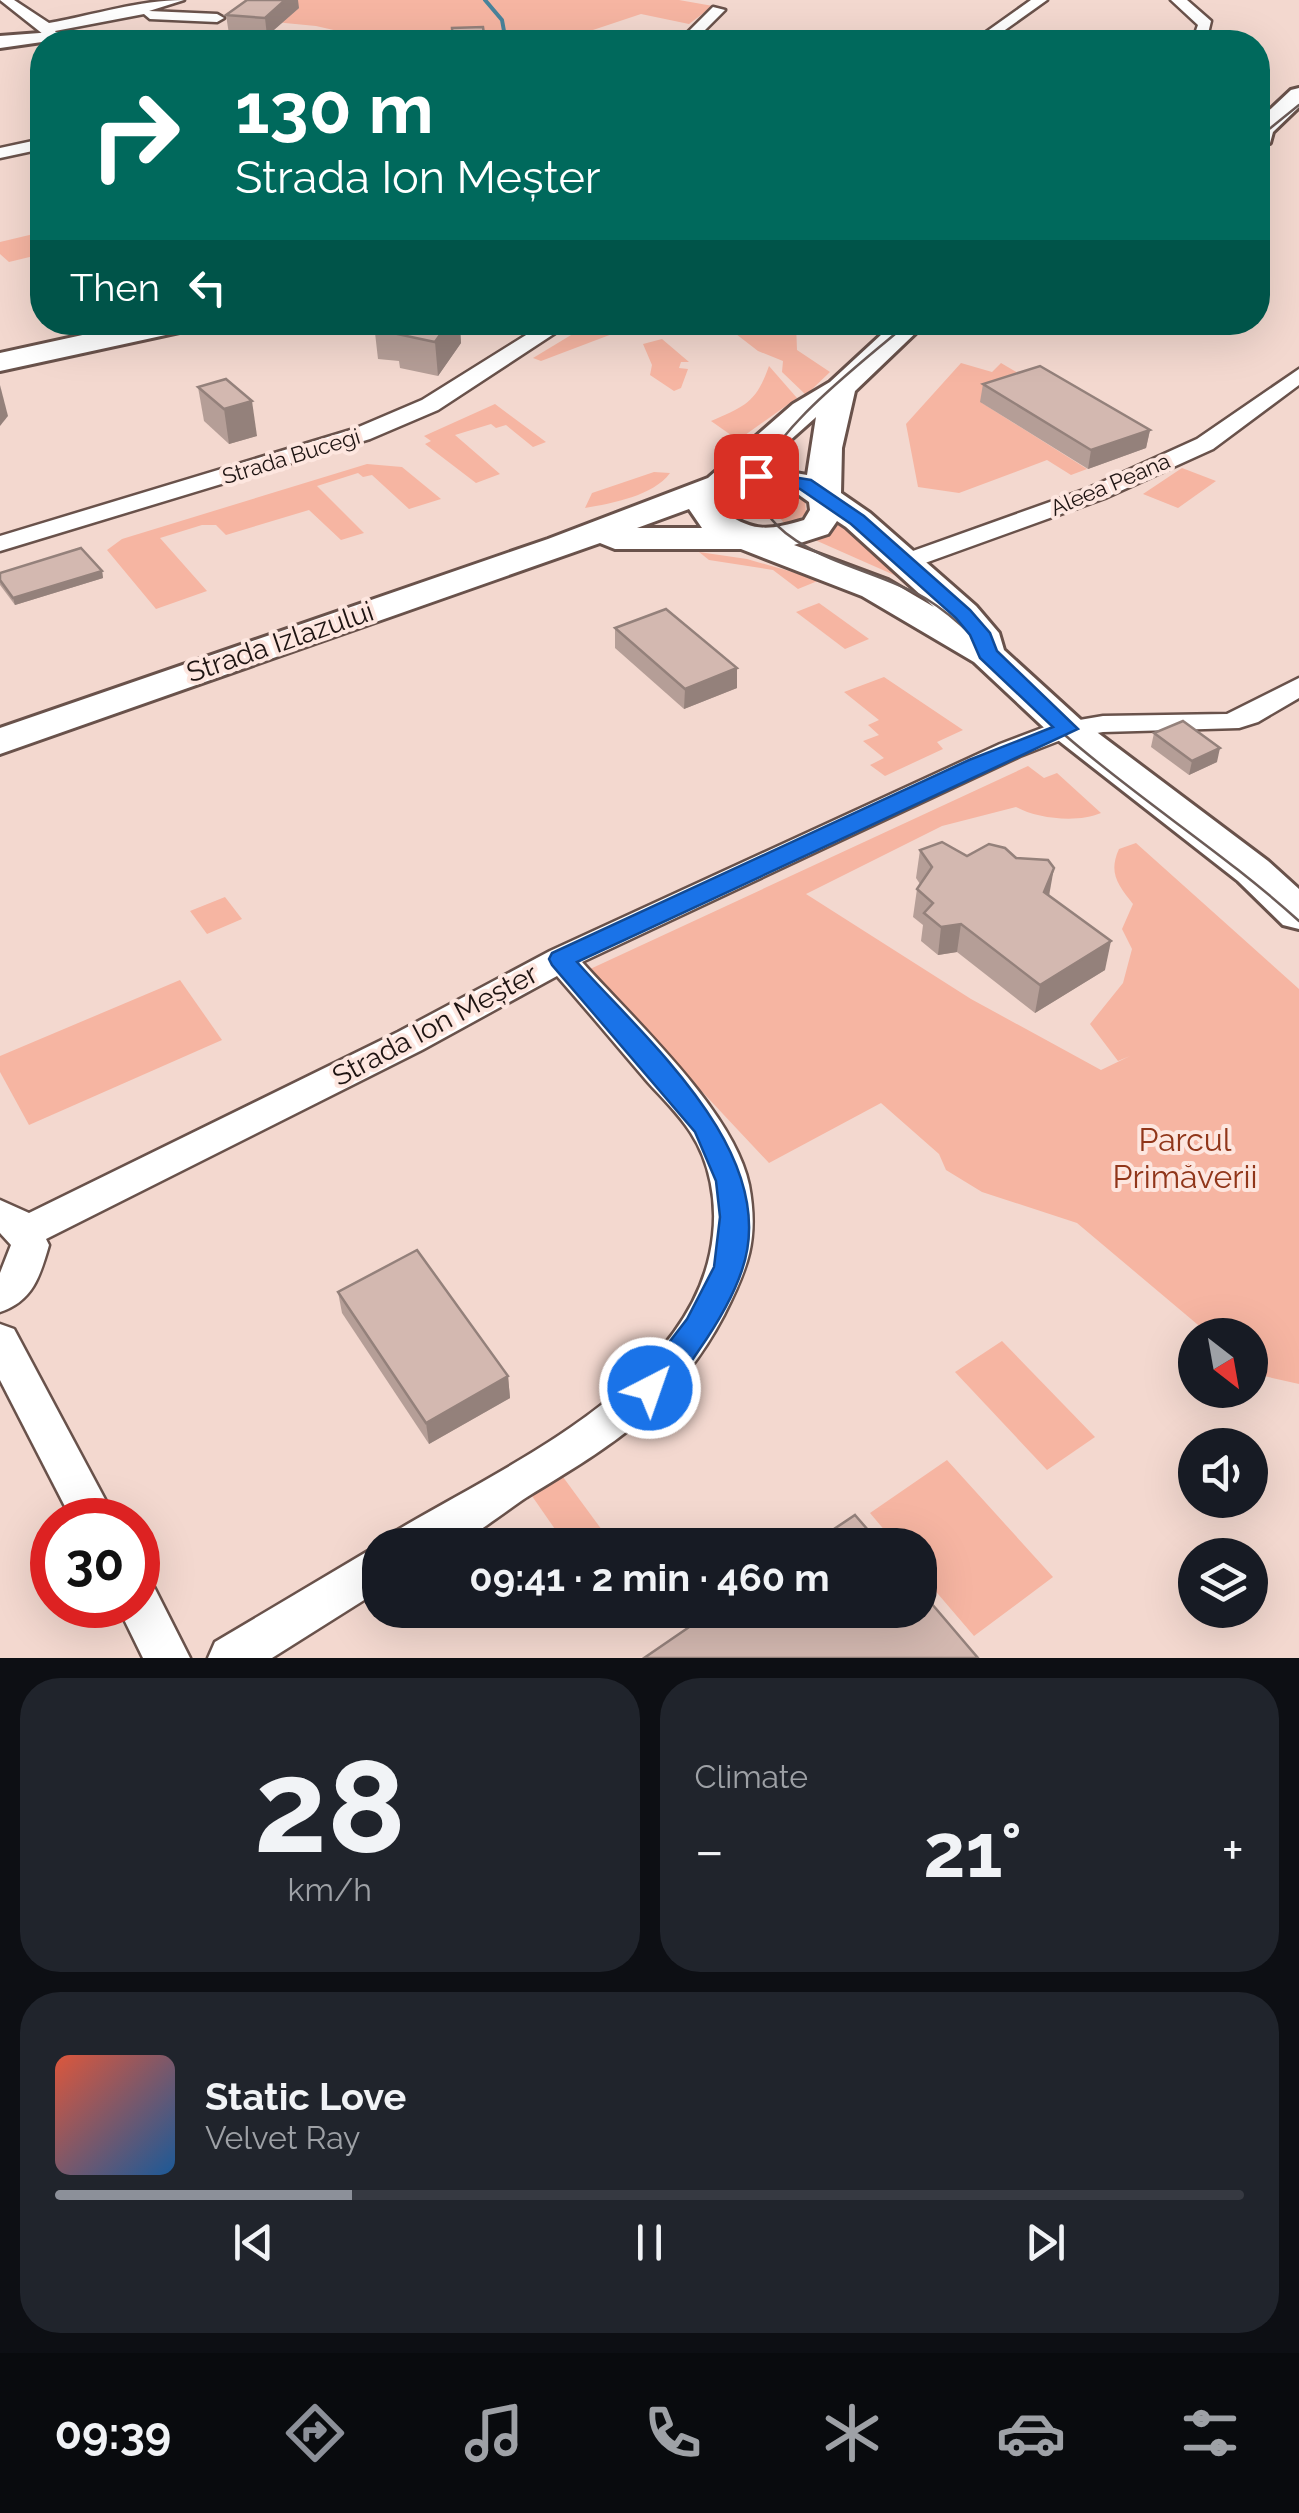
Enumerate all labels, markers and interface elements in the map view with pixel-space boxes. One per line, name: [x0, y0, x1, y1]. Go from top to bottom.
text: 130 m: [235, 67, 434, 149]
icon: right: [70, 70, 200, 200]
text: Strada Ion Meșter: [235, 151, 601, 204]
icon: left: [180, 260, 235, 315]
text: Then: [70, 265, 160, 310]
street label: Strada Bucegi: [219, 423, 363, 489]
pin: [714, 434, 799, 519]
street label: Aleea Peana: [1046, 447, 1174, 521]
icon: arrive: [729, 449, 784, 504]
street label: Strada Izlazului: [182, 595, 378, 689]
street label: Strada Ion Meșter: [327, 957, 543, 1093]
park label: Parcul Primăverii: [1113, 1121, 1257, 1195]
north arrow: [1178, 1318, 1268, 1408]
map controls: [1178, 1318, 1268, 1628]
position arrow: [598, 1336, 702, 1440]
button: sound: [1178, 1428, 1268, 1518]
speed limit sign: 30: [30, 1498, 160, 1628]
button: layers: [1178, 1538, 1268, 1628]
text: 09:41 · 2 min · 460 m: [469, 1555, 830, 1600]
text: 28: [254, 1730, 406, 1882]
text: Climate: [695, 1758, 808, 1795]
text: 21°: [923, 1806, 1022, 1895]
text: −: [695, 1818, 724, 1883]
text: +: [1221, 1818, 1244, 1883]
text: km/h: [288, 1871, 372, 1908]
text: Static Love: [205, 2074, 406, 2119]
text: Velvet Ray: [205, 2119, 360, 2156]
icon: previous: [226, 2215, 281, 2270]
icon: pause: [622, 2215, 677, 2270]
icon: next: [1018, 2215, 1073, 2270]
icon: directions: [280, 2398, 350, 2468]
icon: music: [459, 2398, 529, 2468]
icon: phone: [638, 2398, 708, 2468]
icon: climate: [817, 2398, 887, 2468]
icon: car: [996, 2398, 1066, 2468]
icon: filters: [1175, 2398, 1245, 2468]
text: 09:39: [54, 2407, 171, 2460]

